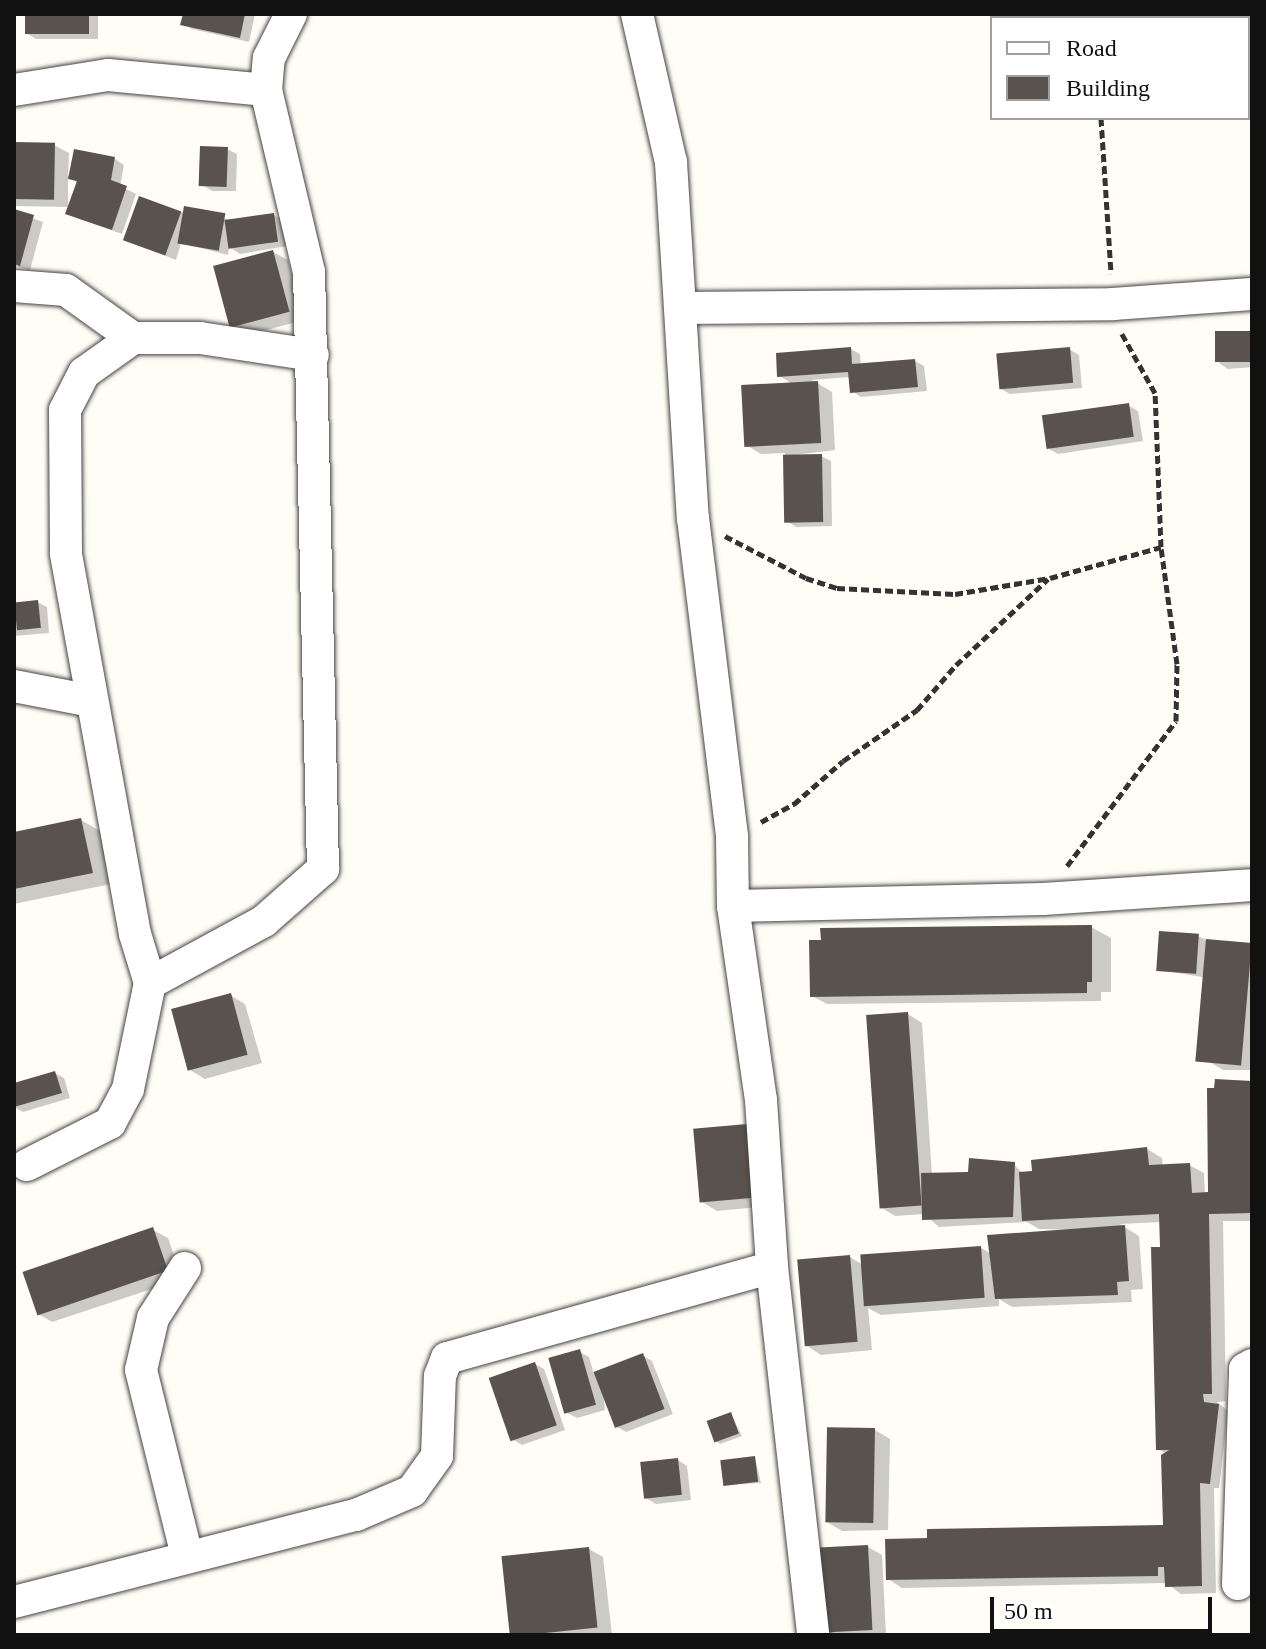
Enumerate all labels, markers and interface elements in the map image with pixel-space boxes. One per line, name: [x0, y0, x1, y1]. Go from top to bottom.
legend: [990, 16, 1250, 120]
text: Road: [1066, 35, 1117, 61]
text: Building: [1066, 75, 1150, 101]
scale bar: [994, 1581, 1216, 1631]
text: 50 m: [1004, 1598, 1053, 1624]

